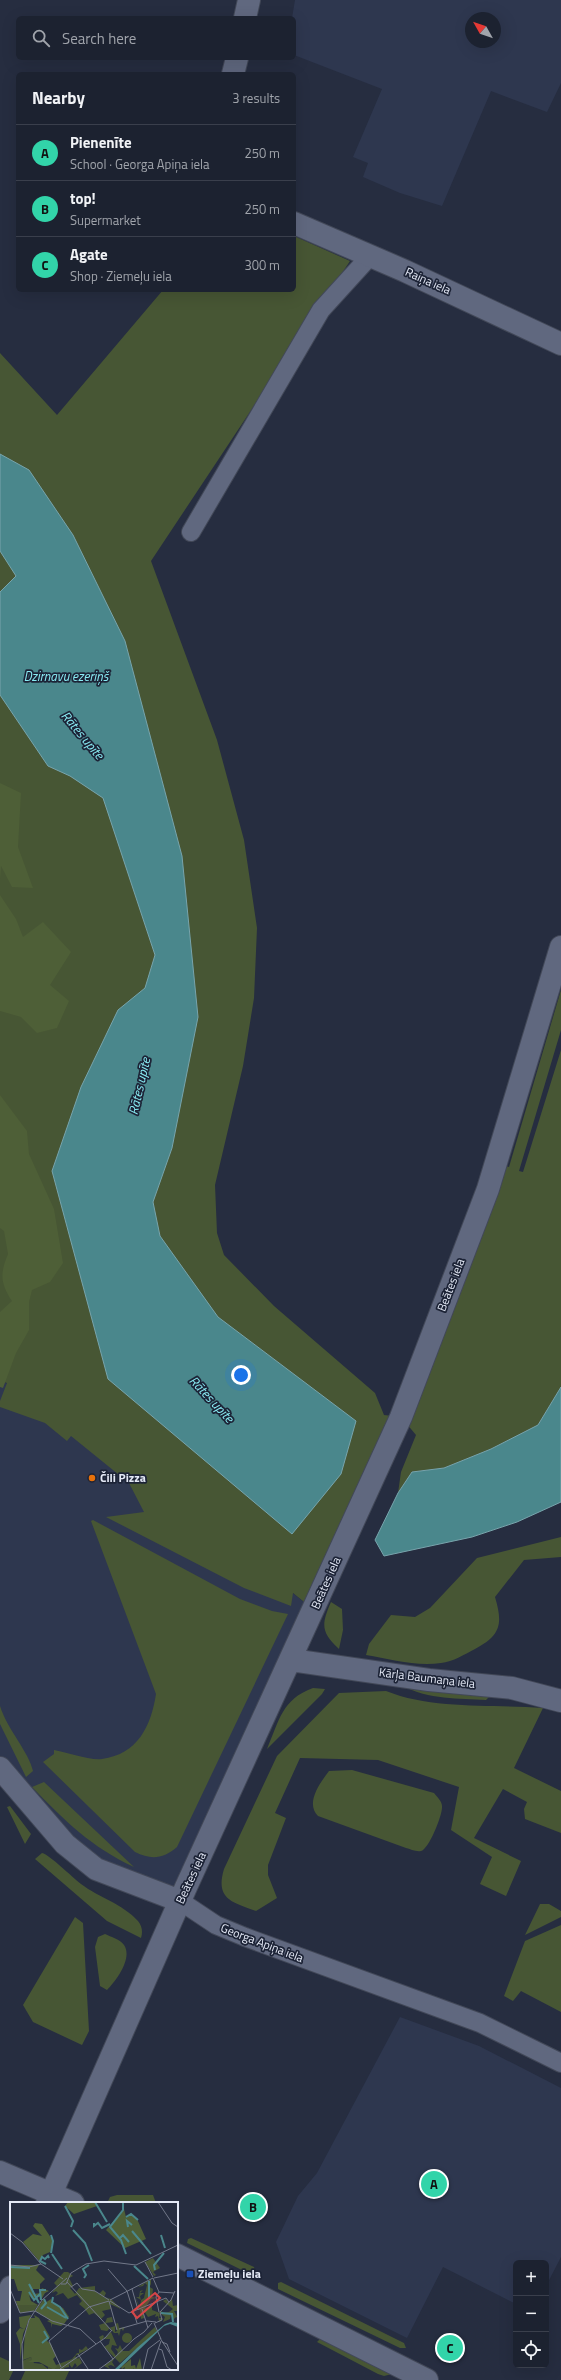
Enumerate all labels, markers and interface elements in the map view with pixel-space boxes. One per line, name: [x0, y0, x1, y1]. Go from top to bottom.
north arrow: [465, 12, 501, 48]
search box: [16, 16, 296, 60]
icon: search: [30, 27, 52, 49]
text: Search here: [62, 27, 136, 50]
text: Nearby: [32, 85, 85, 111]
text: 3 results: [232, 88, 280, 108]
text: Pienenīte: [70, 131, 132, 154]
text: A: [41, 143, 49, 163]
text: 250 m: [244, 143, 280, 163]
text: School · Georga Apiņa iela: [70, 154, 210, 174]
text: top!: [70, 187, 96, 210]
text: B: [41, 199, 49, 219]
text: 250 m: [244, 199, 280, 219]
text: Supermarket: [70, 210, 141, 230]
text: Agate: [70, 243, 108, 266]
text: C: [41, 255, 49, 275]
text: 300 m: [244, 255, 280, 275]
street label: Raiņa iela: [402, 262, 454, 299]
text: Shop · Ziemeļu iela: [70, 266, 172, 286]
water label: Dzirnavu ezeriņš: [24, 666, 110, 686]
water label: Rātes upīte: [57, 706, 110, 764]
water label: Rātes upīte: [123, 1054, 156, 1117]
street label: Beātes iela: [432, 1256, 469, 1314]
your location: [231, 1365, 251, 1385]
water label: Rātes upīte: [185, 1371, 240, 1428]
place label: Čili Pizza: [100, 1468, 146, 1487]
marker: Čili Pizza: [87, 1473, 97, 1483]
street label: Beātes iela: [306, 1554, 345, 1612]
street label: Kārļa Baumaņa iela: [378, 1662, 476, 1693]
street label: Beātes iela: [170, 1849, 211, 1907]
street label: Georga Apiņa iela: [218, 1918, 306, 1967]
pin: A: [421, 2169, 447, 2199]
pin: B: [240, 2192, 266, 2222]
inset map: [10, 2202, 178, 2370]
map controls: [513, 2260, 549, 2368]
button: +: [513, 2260, 549, 2296]
place label: Ziemeļu iela: [198, 2264, 261, 2283]
marker: Ziemeļu iela: [185, 2269, 195, 2279]
button: −: [513, 2296, 549, 2332]
button: locate: [513, 2332, 549, 2368]
pin: C: [437, 2333, 463, 2363]

